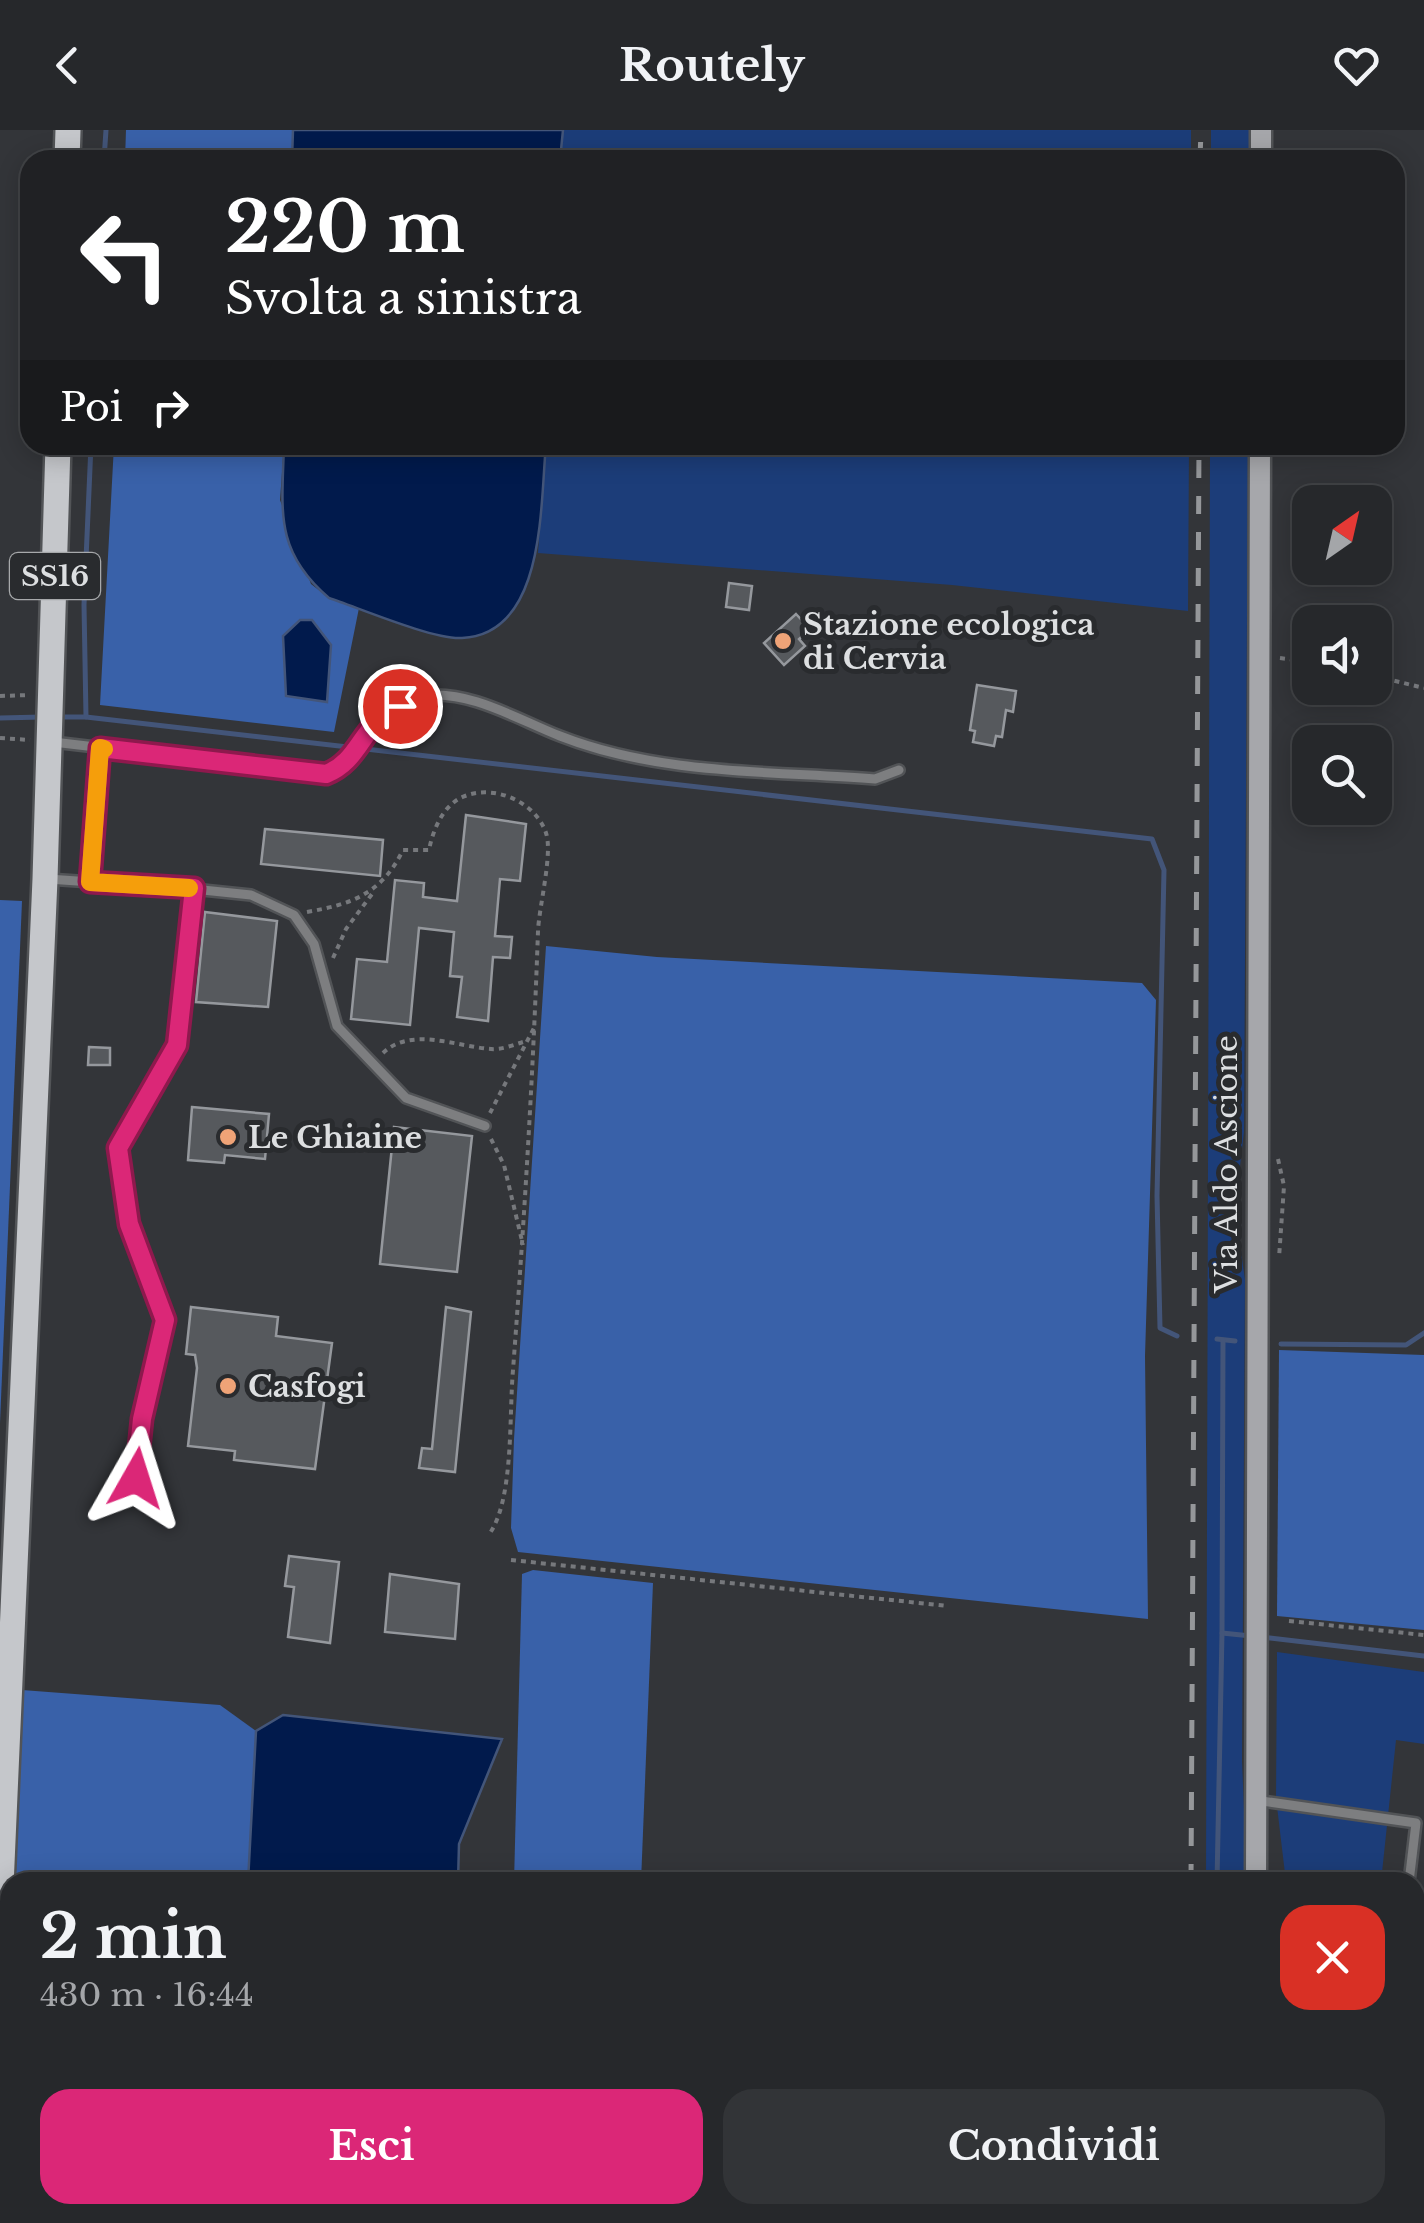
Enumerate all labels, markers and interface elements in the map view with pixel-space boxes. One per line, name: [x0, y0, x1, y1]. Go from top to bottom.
text: Routely: [619, 37, 805, 93]
icon: back: [40, 38, 95, 93]
icon: heart: [1329, 38, 1384, 93]
text: 220 m: [225, 184, 465, 271]
icon: left: [60, 190, 190, 320]
text: Svolta a sinistra: [225, 270, 581, 326]
icon: right: [143, 380, 198, 435]
text: Poi: [60, 384, 123, 431]
north arrow: [1292, 485, 1392, 585]
map controls: [1292, 485, 1392, 825]
road number: SS16: [10, 553, 100, 599]
button: sound: [1292, 605, 1392, 705]
place label: Stazione ecologica di Cervia: [803, 606, 1094, 677]
marker: Stazione ecologica di Cervia: [772, 630, 794, 652]
pin: [358, 664, 443, 749]
icon: arrive: [373, 679, 428, 734]
button: search: [1292, 725, 1392, 825]
street label: Via Aldo Ascione: [1208, 1035, 1245, 1294]
place label: Le Ghiaine: [248, 1119, 422, 1156]
marker: Le Ghiaine: [217, 1126, 239, 1148]
place label: Casfogi: [248, 1368, 366, 1405]
marker: Casfogi: [217, 1375, 239, 1397]
position arrow: [84, 1426, 188, 1530]
text: 2 min: [40, 1900, 227, 1974]
button: close: [1280, 1905, 1385, 2010]
text: 430 m · 16:44: [40, 1975, 254, 2015]
button: Esci: [40, 2089, 703, 2204]
button: Condividi: [723, 2089, 1385, 2204]

